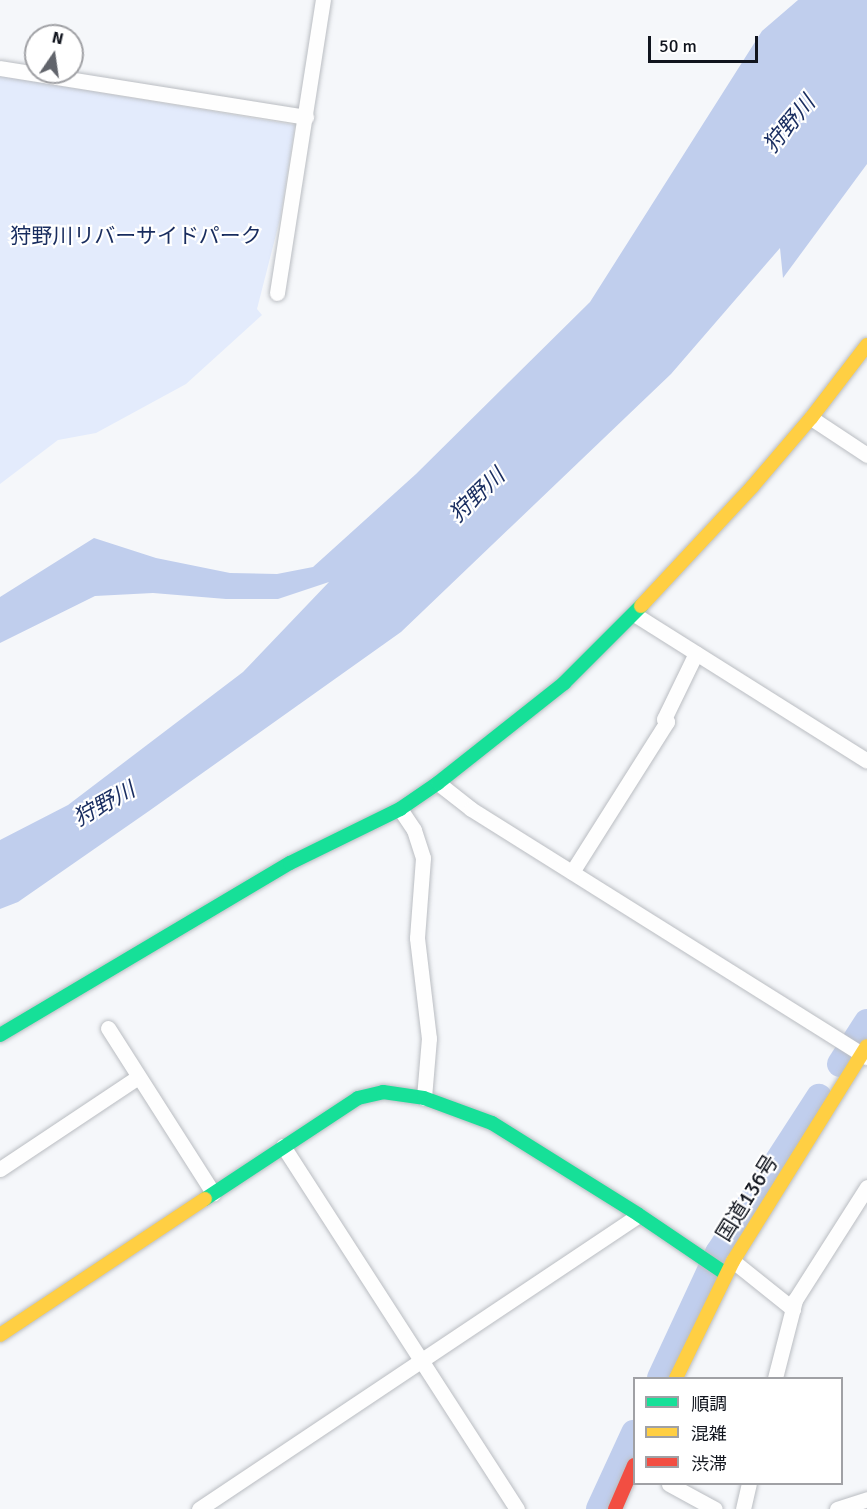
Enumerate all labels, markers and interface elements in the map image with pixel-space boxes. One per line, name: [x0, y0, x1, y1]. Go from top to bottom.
north arrow: [24, 24, 84, 84]
scale bar: [651, 24, 760, 62]
text: N: [50, 27, 65, 49]
text: 50 m: [659, 35, 697, 57]
water label: 狩野川: [758, 90, 820, 158]
park label: 狩野川リバーサイドパーク: [10, 223, 262, 249]
water label: 狩野川: [444, 463, 510, 527]
water label: 狩野川: [69, 776, 139, 832]
street label: 国道136号: [711, 1150, 783, 1246]
legend: [633, 1377, 843, 1485]
text: 順調: [691, 1393, 727, 1415]
text: 混雑: [691, 1423, 727, 1445]
text: 渋滞: [691, 1453, 727, 1475]

